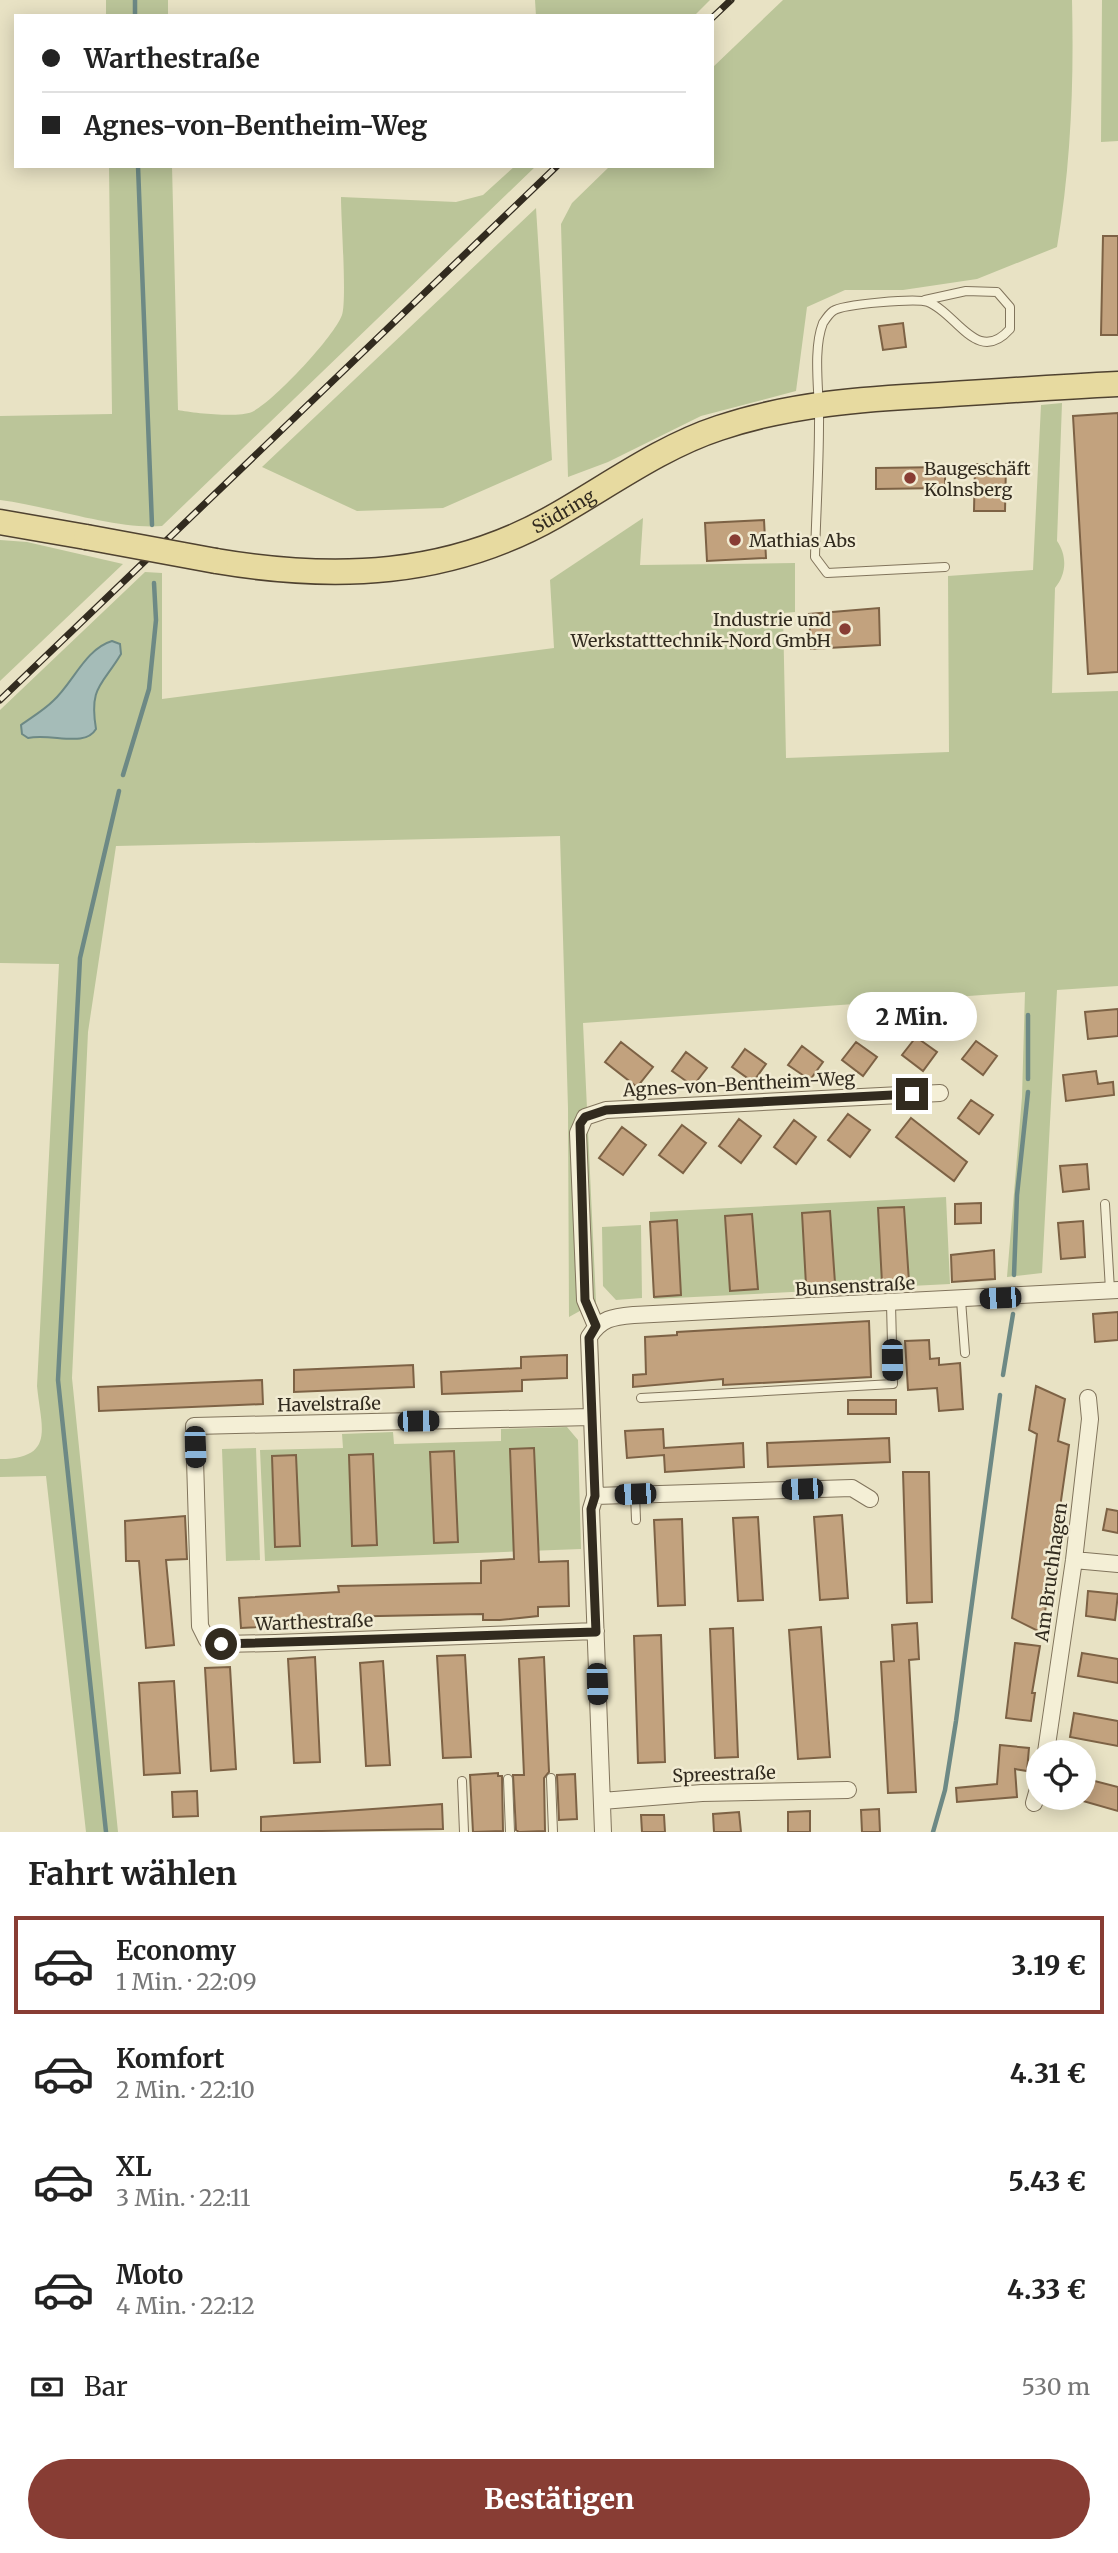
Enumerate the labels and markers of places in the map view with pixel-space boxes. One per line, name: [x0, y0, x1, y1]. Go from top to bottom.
place label: Baugeschäft Kolnsberg: [924, 457, 1031, 501]
marker: Baugeschäft Kolnsberg: [902, 470, 918, 486]
place label: Mathias Abs: [749, 529, 856, 552]
marker: Mathias Abs: [727, 532, 743, 548]
place label: Industrie und Werkstatttechnik-Nord GmbH: [570, 608, 831, 652]
marker: Industrie und Werkstatttechnik-Nord GmbH: [837, 621, 853, 637]

